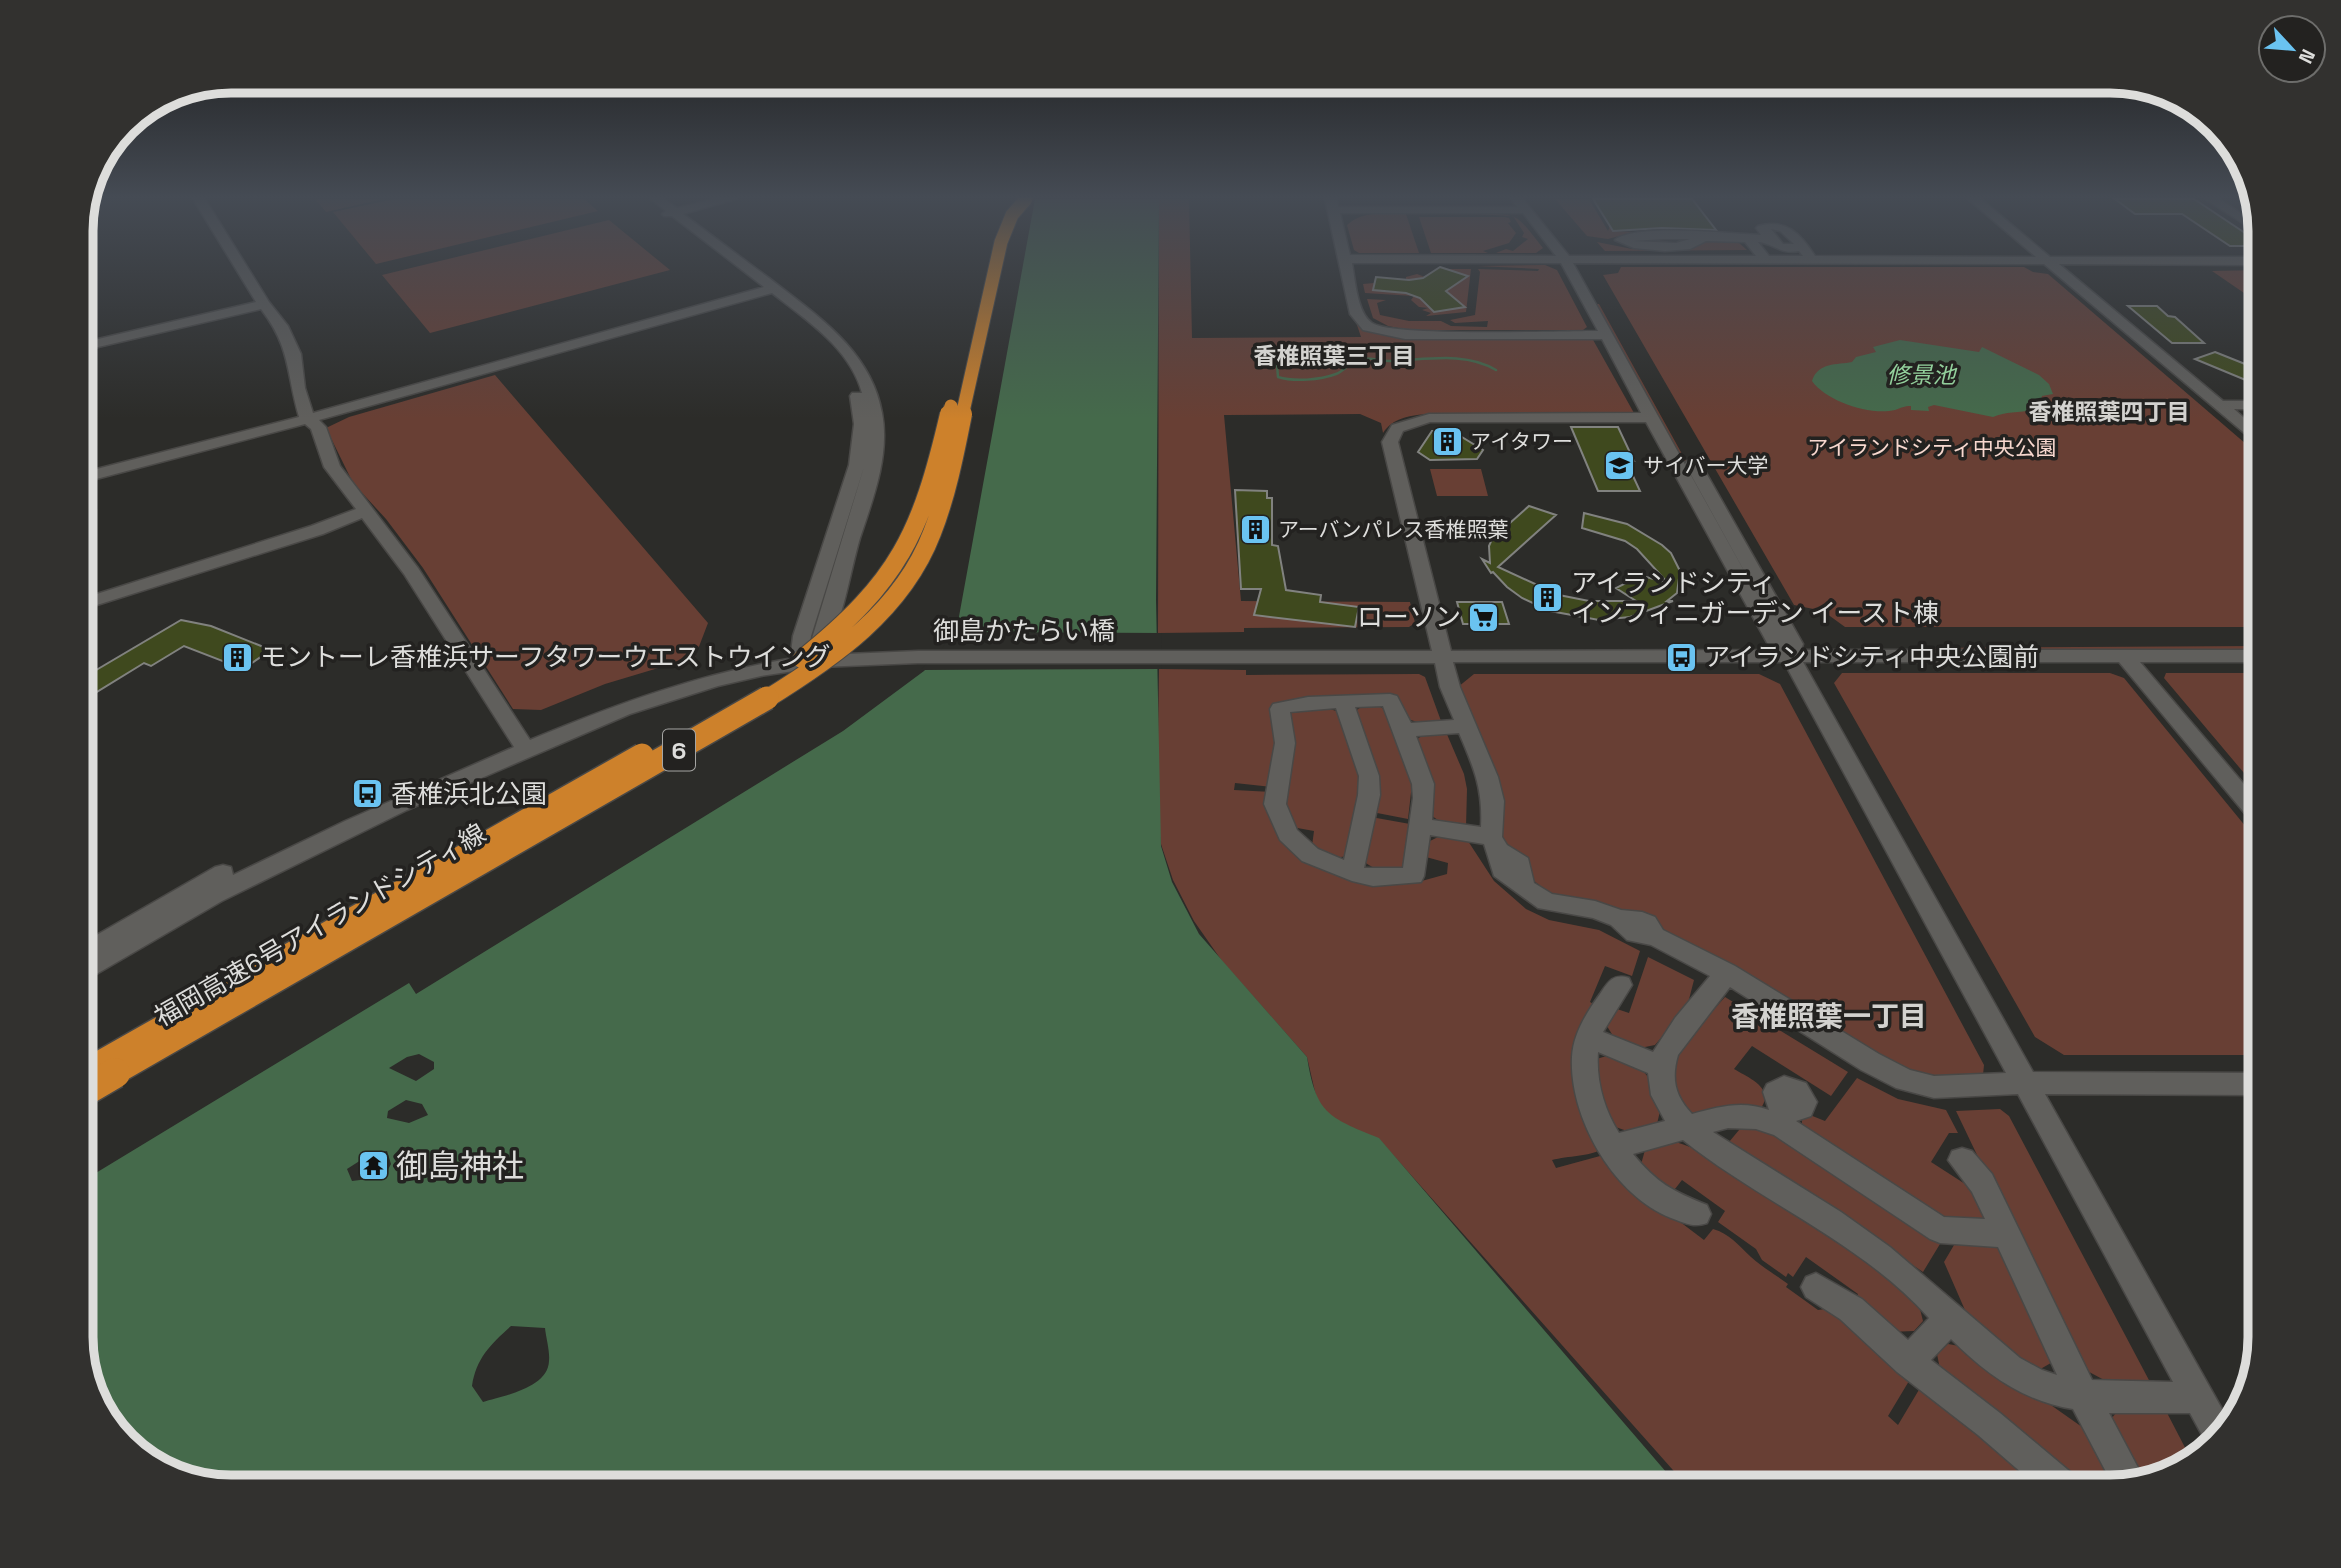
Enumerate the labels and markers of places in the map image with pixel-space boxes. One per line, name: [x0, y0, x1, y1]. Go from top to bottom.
building icon: アイタワー: [1430, 424, 1464, 458]
place label: アイタワー: [1470, 428, 1573, 455]
school or university icon: サイバー大学: [1603, 448, 1637, 482]
place label: サイバー大学: [1643, 452, 1769, 479]
building icon: アーバンパレス香椎照葉: [1238, 512, 1272, 546]
place label: アーバンパレス香椎照葉: [1278, 516, 1509, 543]
place label: アイランドシティ インフィニガーデン イースト棟: [1571, 566, 1939, 630]
building icon: アイランドシティ インフィニガーデン イースト棟: [1531, 581, 1565, 615]
place label: ローソン: [1357, 600, 1461, 634]
supermarket icon: ローソン: [1467, 600, 1501, 634]
building icon: モントーレ香椎浜サーフタワーウエストウイング: [220, 640, 254, 674]
place label: モントーレ香椎浜サーフタワーウエストウイング: [260, 640, 830, 674]
bus stop icon: アイランドシティ中央公園前: [1664, 640, 1698, 674]
place label: アイランドシティ中央公園前: [1704, 640, 2039, 674]
bus stop icon: 香椎浜北公園: [351, 777, 385, 811]
place label: 香椎浜北公園: [391, 777, 547, 811]
place label: 御島神社: [396, 1146, 524, 1186]
temple icon: 御島神社: [356, 1149, 390, 1183]

